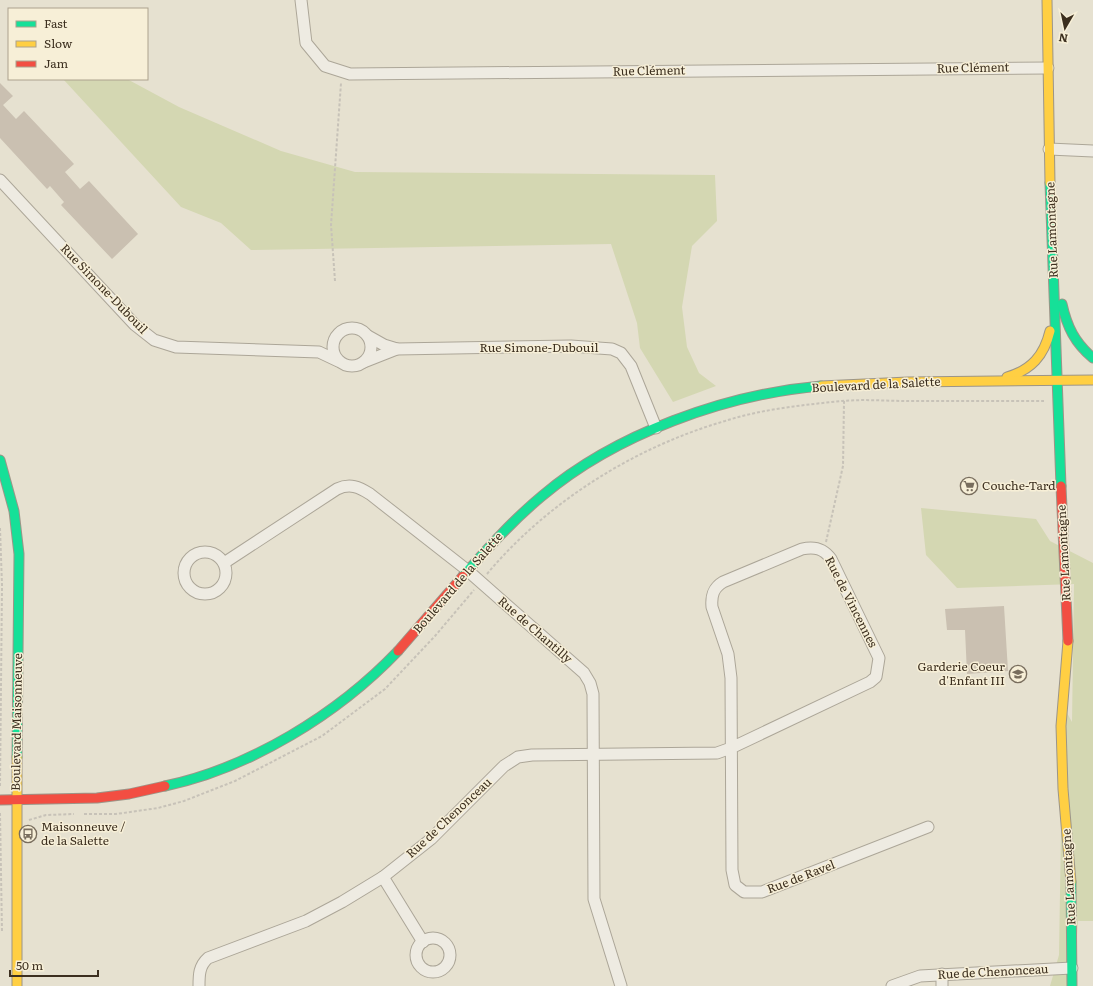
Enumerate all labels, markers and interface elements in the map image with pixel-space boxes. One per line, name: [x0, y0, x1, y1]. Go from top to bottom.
legend: [8, 8, 148, 80]
north arrow: [1045, 8, 1085, 48]
text: Fast: [44, 14, 68, 32]
text: N: [1057, 30, 1069, 47]
text: Slow: [44, 34, 73, 52]
text: Jam: [44, 54, 69, 72]
street label: Rue Clément: [936, 57, 1010, 77]
street label: Rue Clément: [612, 60, 686, 80]
street label: Rue Lamontagne: [1040, 182, 1062, 279]
street label: Rue Simone-Dubouil: [57, 239, 152, 337]
street label: Rue Simone-Dubouil: [480, 338, 598, 356]
street label: Boulevard de la Salette: [811, 372, 941, 396]
supermarket icon: Couche-Tard: [959, 476, 979, 496]
place label: Couche-Tard: [982, 476, 1056, 494]
street label: Rue Lamontagne: [1051, 504, 1075, 602]
street label: Boulevard de la Salette: [408, 528, 506, 637]
street label: Rue de Vincennes: [821, 553, 883, 651]
street label: Rue de Chantilly: [494, 592, 577, 667]
street label: Boulevard Maisonneuve: [6, 653, 26, 791]
place label: Garderie Coeur d'Enfant III: [918, 657, 1005, 689]
school or university icon: Garderie Coeur d'Enfant III: [1008, 664, 1028, 684]
street label: Rue de Chenonceau: [402, 773, 495, 862]
place label: Maisonneuve / de la Salette: [41, 817, 125, 849]
bus stop icon: Maisonneuve / de la Salette: [18, 824, 38, 844]
street label: Rue Lamontagne: [1056, 828, 1080, 926]
street label: Rue de Ravel: [764, 855, 837, 897]
scale bar: [10, 952, 98, 978]
text: 50 m: [16, 956, 43, 974]
street label: Rue de Chenonceau: [937, 959, 1049, 983]

